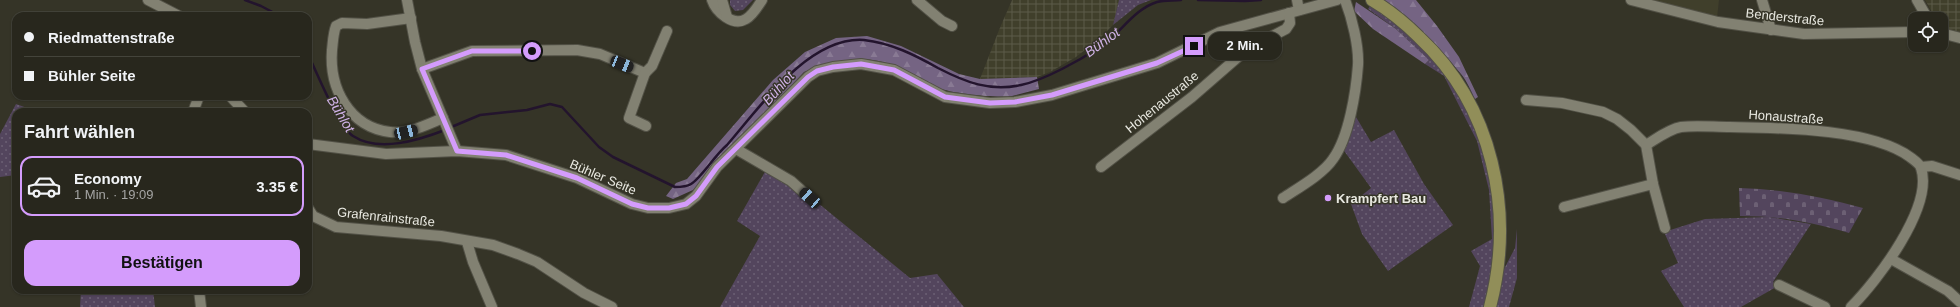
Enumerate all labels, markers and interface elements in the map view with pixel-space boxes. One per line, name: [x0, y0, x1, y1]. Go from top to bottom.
street label: Benderstraße: [1745, 5, 1825, 29]
map controls: [1908, 12, 1948, 52]
button: locate: [1908, 12, 1948, 52]
water label: Bühlot: [1081, 23, 1124, 60]
text: Riedmattenstraße: [48, 29, 175, 46]
callout: 2 Min.: [1208, 32, 1282, 60]
route end: [1185, 37, 1203, 55]
text: 2 Min.: [1227, 38, 1263, 53]
route start: [523, 42, 541, 60]
car: [609, 54, 635, 74]
text: Bühler Seite: [48, 67, 136, 84]
water label: Bühlot: [759, 67, 798, 108]
street label: Hohenaustraße: [1122, 68, 1202, 136]
water label: Bühlot: [324, 93, 359, 136]
street label: Honaustraße: [1748, 107, 1824, 127]
text: Fahrt wählen: [24, 122, 135, 142]
car: [393, 123, 419, 141]
street label: Bühler Seite: [567, 156, 639, 198]
icon: car: [26, 168, 62, 204]
text: Economy: [74, 170, 142, 187]
text: 3.35 €: [256, 178, 298, 195]
car: [797, 186, 823, 210]
text: 1 Min. · 19:09: [74, 187, 154, 202]
place label: Krampfert Bau: [1336, 191, 1426, 206]
marker: Krampfert Bau: [1323, 193, 1333, 203]
street label: Grafenrainstraße: [336, 204, 436, 230]
button: Bestätigen: [24, 240, 300, 286]

